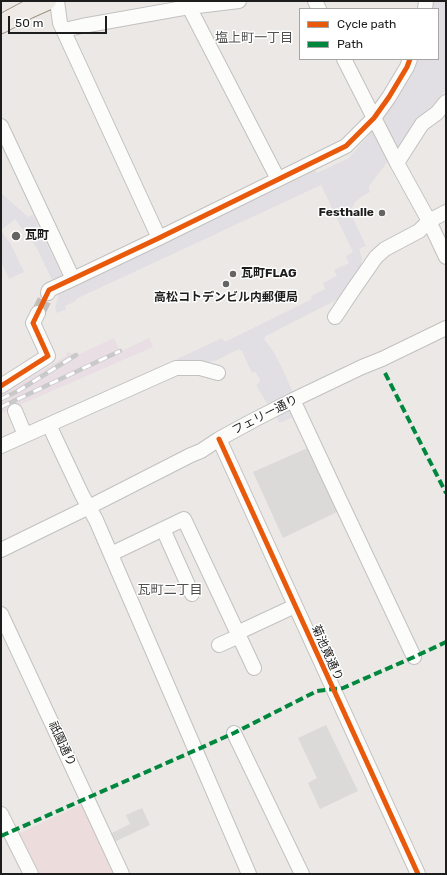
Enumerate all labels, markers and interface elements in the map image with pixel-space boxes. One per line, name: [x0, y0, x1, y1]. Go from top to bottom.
scale bar: [10, 8, 109, 34]
legend: [299, 8, 439, 60]
text: 50 m: [15, 16, 43, 30]
text: Cycle path: [337, 17, 396, 31]
district label: 塩上町一丁目: [215, 30, 293, 46]
text: Path: [337, 37, 363, 51]
place label: Festhalle: [318, 206, 374, 220]
marker: Festhalle: [377, 208, 387, 218]
place label: 瓦町: [25, 229, 49, 243]
marker: 瓦町: [10, 230, 22, 242]
place label: 瓦町FLAG: [241, 267, 297, 281]
marker: 瓦町FLAG: [228, 269, 238, 279]
marker: 高松コトデンビル内郵便局: [221, 279, 231, 289]
place label: 高松コトデンビル内郵便局: [154, 291, 298, 305]
street label: フェリー通り: [230, 392, 300, 438]
district label: 瓦町二丁目: [138, 582, 202, 598]
street label: 菊池寛通り: [308, 623, 346, 683]
street label: 祇園通り: [45, 719, 79, 769]

